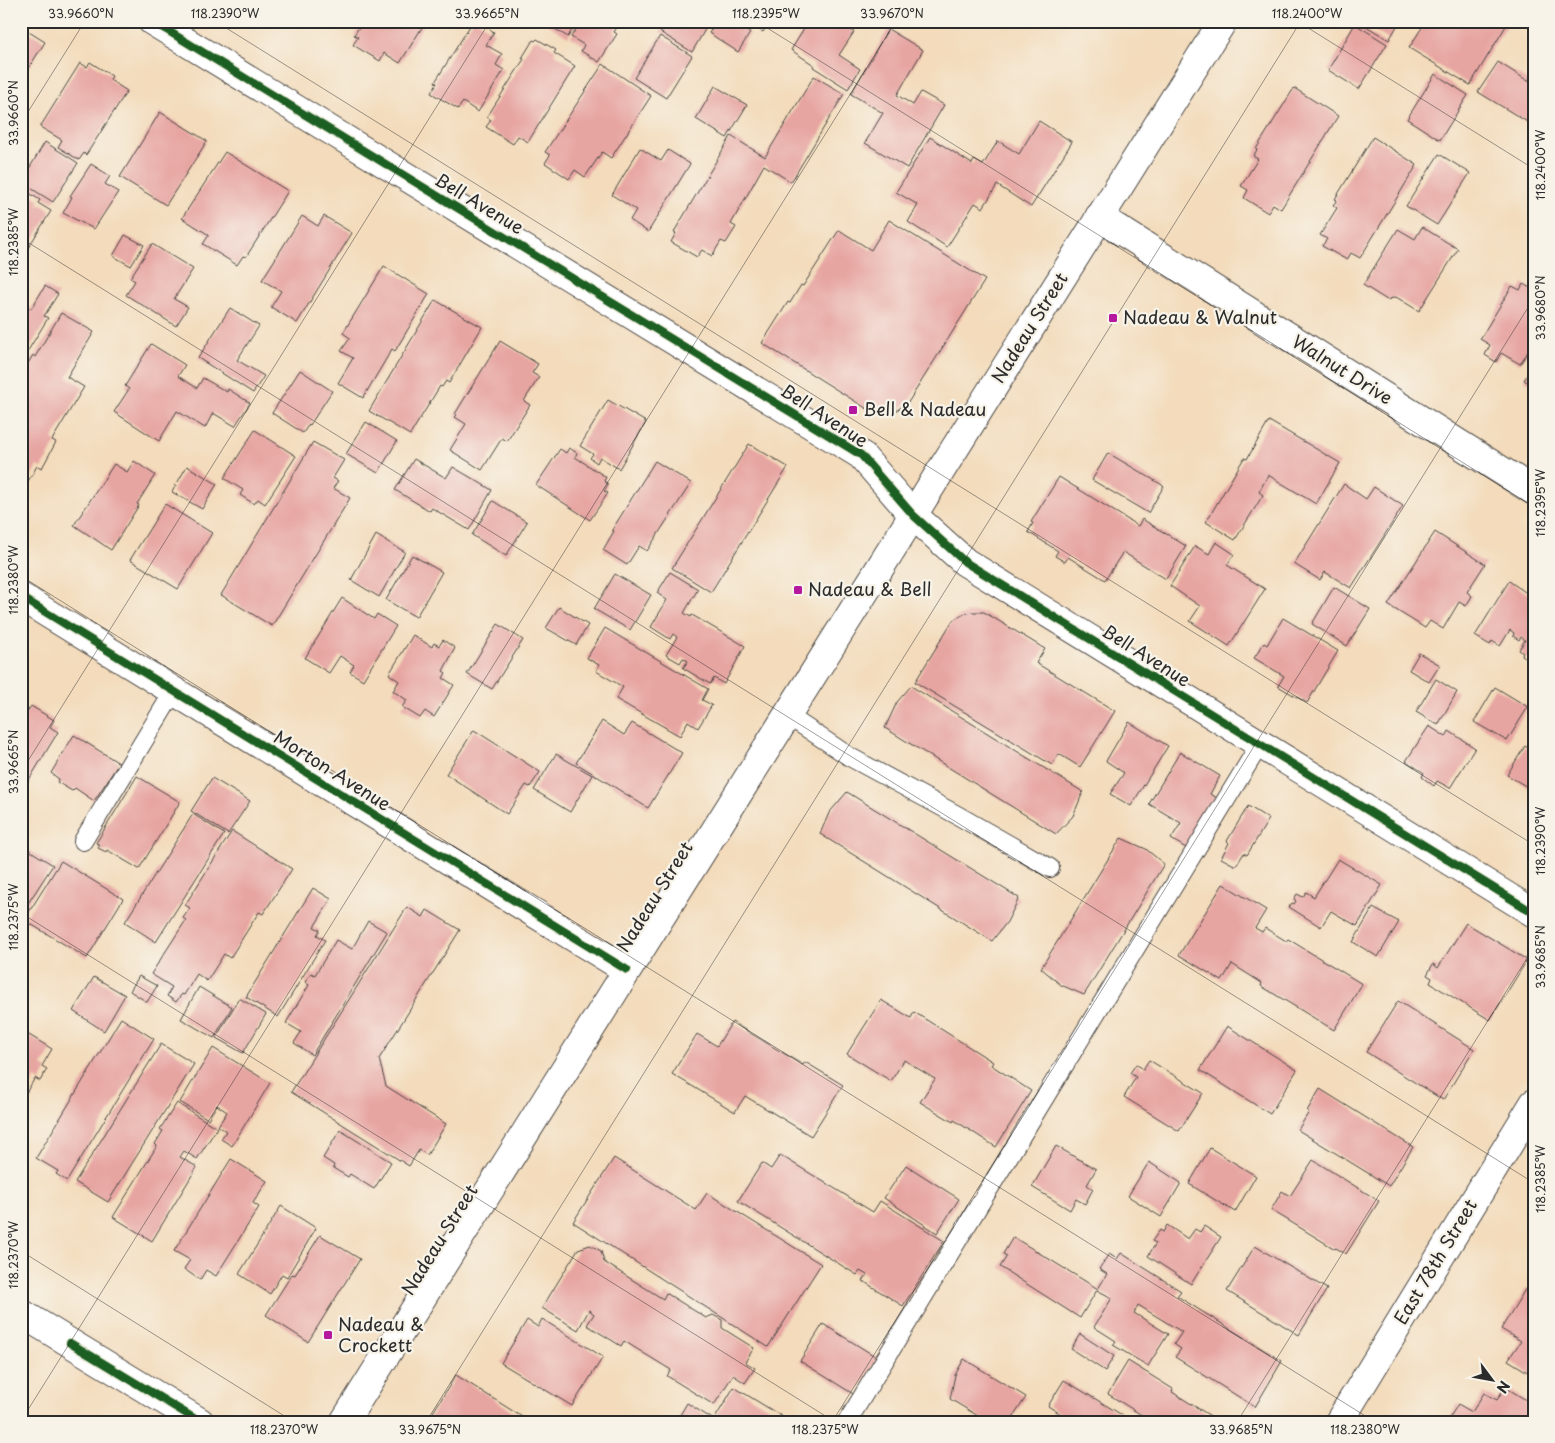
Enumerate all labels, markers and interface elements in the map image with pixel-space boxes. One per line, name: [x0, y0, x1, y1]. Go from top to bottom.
text: 33.9660°N: [48, 4, 114, 22]
text: 118.2390°W: [191, 4, 260, 22]
text: 33.9665°N: [455, 4, 519, 22]
text: 118.2395°W: [732, 4, 801, 22]
text: 33.9670°N: [860, 4, 924, 22]
text: 118.2400°W: [1272, 4, 1343, 22]
text: 33.9660°N: [4, 80, 22, 146]
text: 118.2400°W: [1531, 129, 1549, 200]
street label: Bell Avenue: [430, 166, 530, 240]
text: 118.2385°W: [4, 207, 22, 276]
street label: Nadeau Street: [984, 267, 1074, 388]
text: 33.9680°N: [1531, 275, 1549, 341]
place label: Nadeau & Walnut: [1123, 303, 1277, 330]
marker: Nadeau & Walnut: [1107, 312, 1119, 324]
street label: Walnut Drive: [1287, 327, 1398, 410]
street label: Bell Avenue: [776, 376, 874, 453]
place label: Bell & Nadeau: [863, 395, 986, 422]
marker: Bell & Nadeau: [847, 404, 859, 416]
text: 118.2395°W: [1531, 468, 1549, 537]
text: 118.2380°W: [4, 545, 22, 615]
place label: Nadeau & Bell: [808, 575, 932, 602]
marker: Nadeau & Bell: [792, 584, 804, 596]
street label: Bell Avenue: [1097, 617, 1196, 693]
street label: Morton Avenue: [269, 723, 397, 817]
text: 33.9665°N: [4, 730, 22, 794]
text: 118.2390°W: [1531, 806, 1549, 875]
street label: Nadeau Street: [609, 836, 699, 957]
text: 118.2375°W: [4, 883, 22, 950]
text: 33.9685°N: [1531, 925, 1549, 989]
text: 118.2385°W: [1531, 1144, 1549, 1213]
street label: Nadeau Street: [394, 1179, 484, 1300]
street label: East 78th Street: [1387, 1193, 1483, 1329]
text: 118.2370°W: [4, 1220, 22, 1289]
place label: Nadeau & Crockett: [338, 1310, 424, 1358]
marker: Nadeau & Crockett: [322, 1329, 334, 1341]
north arrow: [1468, 1356, 1518, 1406]
text: N: [1492, 1377, 1515, 1397]
text: 118.2370°W: [250, 1420, 319, 1438]
text: 33.9675°N: [399, 1420, 461, 1438]
text: 118.2375°W: [792, 1420, 859, 1438]
text: 33.9685°N: [1209, 1420, 1273, 1438]
text: 118.2380°W: [1330, 1420, 1400, 1438]

